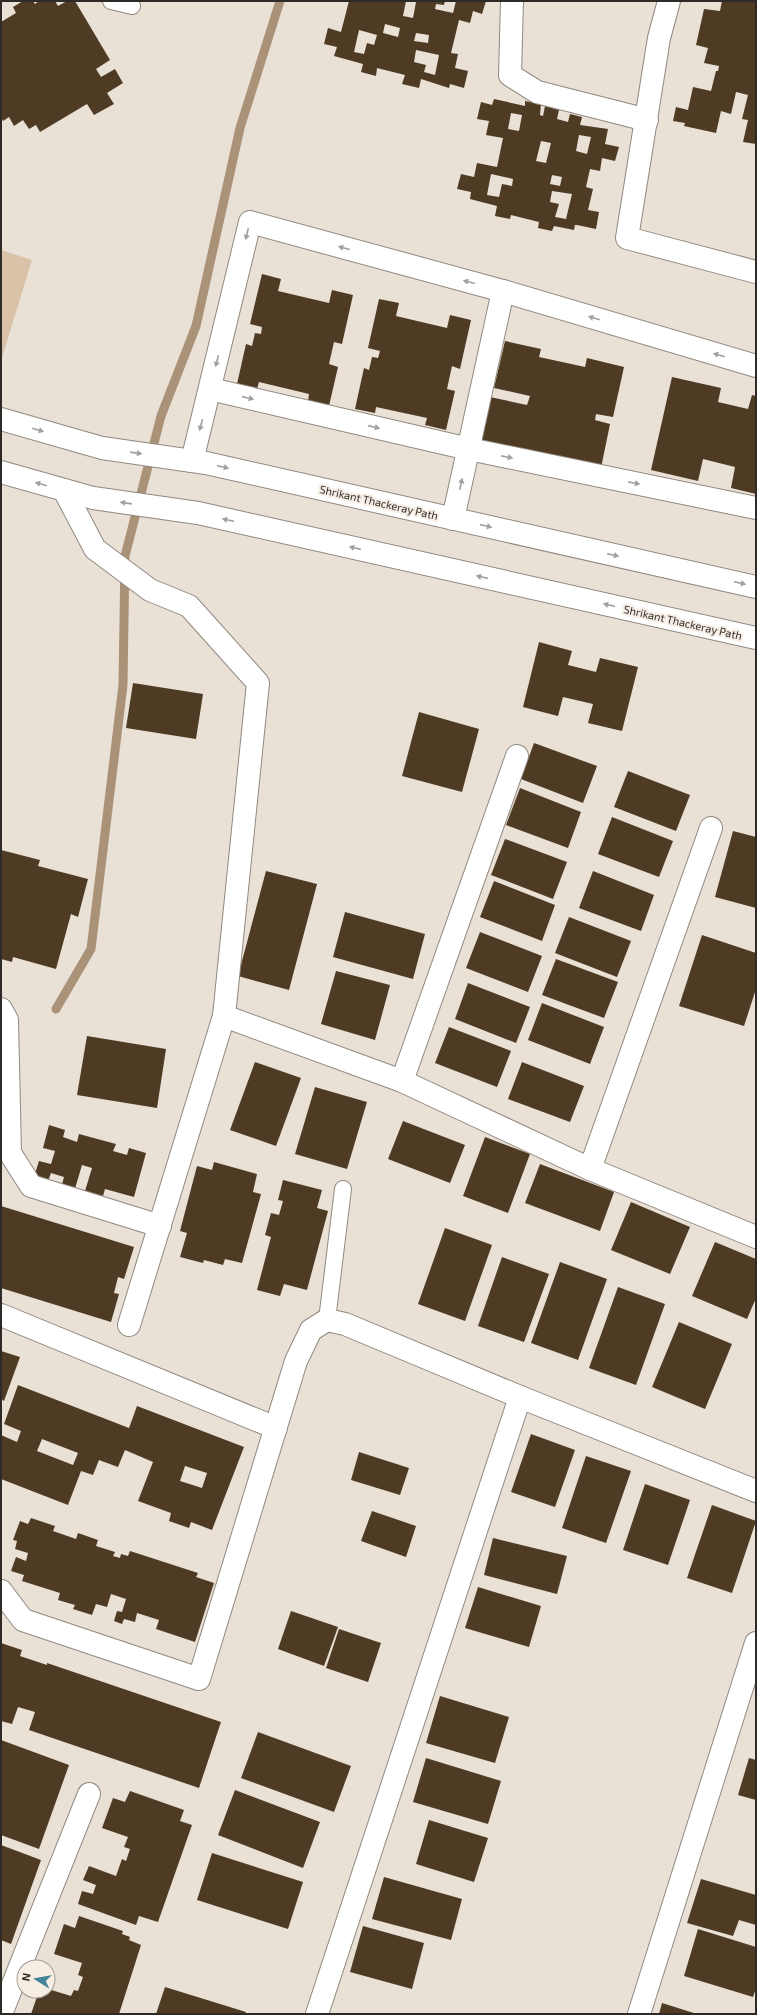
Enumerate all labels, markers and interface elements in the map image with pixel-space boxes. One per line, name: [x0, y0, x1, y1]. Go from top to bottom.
one-way arrow: [243, 228, 249, 240]
one-way arrow: [337, 244, 350, 250]
one-way arrow: [463, 279, 475, 285]
one-way arrow: [588, 315, 600, 321]
one-way arrow: [712, 352, 724, 358]
one-way arrow: [213, 354, 219, 367]
one-way arrow: [242, 395, 254, 401]
one-way arrow: [198, 419, 204, 431]
one-way arrow: [368, 425, 381, 431]
one-way arrow: [33, 427, 45, 433]
one-way arrow: [130, 450, 143, 456]
one-way arrow: [501, 454, 513, 460]
one-way arrow: [217, 464, 229, 470]
one-way arrow: [459, 478, 465, 490]
one-way arrow: [628, 480, 640, 486]
one-way arrow: [35, 481, 47, 487]
street label: Shrikant Thackeray Path: [318, 482, 440, 522]
one-way arrow: [120, 500, 132, 506]
one-way arrow: [222, 516, 234, 522]
one-way arrow: [481, 523, 493, 529]
one-way arrow: [349, 545, 361, 551]
one-way arrow: [607, 552, 619, 558]
one-way arrow: [476, 573, 488, 579]
one-way arrow: [734, 581, 746, 587]
one-way arrow: [603, 602, 615, 608]
street label: Shrikant Thackeray Path: [622, 602, 744, 642]
north arrow: [16, 1959, 56, 1999]
text: N: [19, 1972, 33, 1982]

